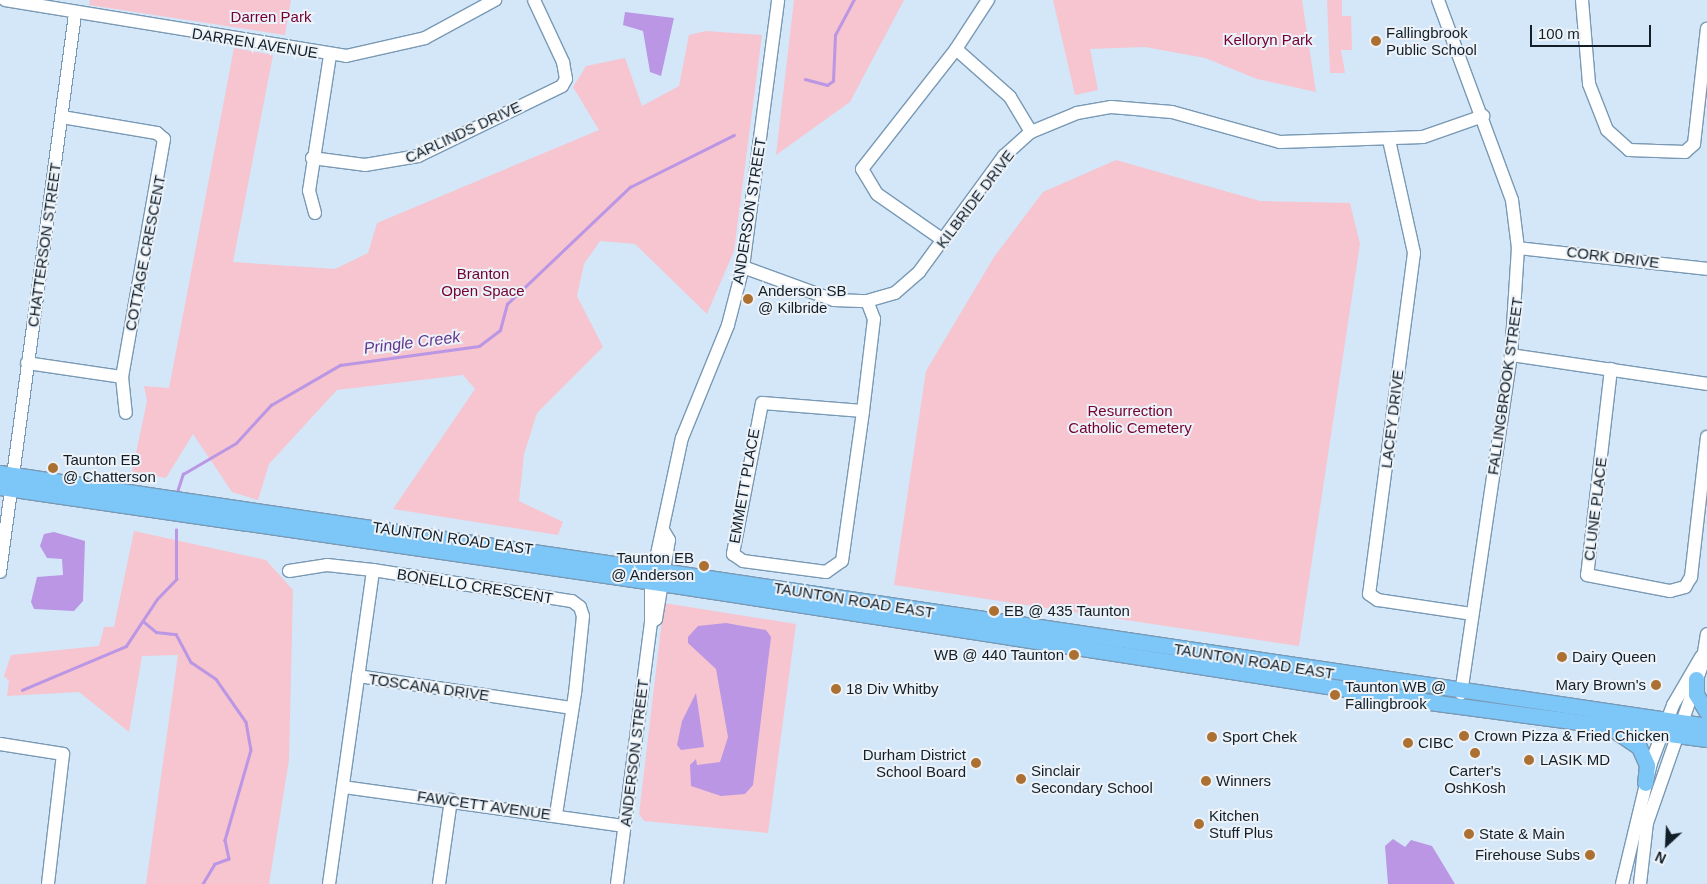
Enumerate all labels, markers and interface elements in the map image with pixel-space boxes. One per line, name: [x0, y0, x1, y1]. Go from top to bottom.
park label: Darren Park: [231, 8, 311, 26]
scale bar: [1532, 15, 1653, 47]
place label: Fallingbrook Public School: [1386, 23, 1477, 58]
street label: DARREN AVENUE: [190, 24, 320, 62]
text: 100 m: [1538, 25, 1580, 42]
park label: Kelloryn Park: [1223, 31, 1313, 49]
marker: Fallingbrook Public School: [1370, 35, 1382, 47]
street label: CARLINDS DRIVE: [402, 97, 524, 167]
street label: ANDERSON STREET: [729, 136, 769, 286]
street label: KILBRIDE DRIVE: [932, 146, 1018, 252]
street label: CHATTERSON STREET: [24, 162, 64, 328]
street label: COTTAGE CRESCENT: [121, 174, 169, 332]
street label: CORK DRIVE: [1566, 242, 1660, 272]
park label: Branton Open Space: [441, 264, 525, 299]
place label: Anderson SB @ Kilbride: [758, 281, 846, 316]
marker: Anderson SB @ Kilbride: [742, 293, 754, 305]
street label: FALLINGBROOK STREET: [1484, 296, 1526, 476]
water label: Pringle Creek: [363, 328, 461, 358]
street label: LACEY DRIVE: [1377, 369, 1407, 469]
park label: Resurrection Catholic Cemetery: [1068, 401, 1192, 436]
street label: EMMETT PLACE: [725, 427, 763, 545]
place label: Taunton EB @ Chatterson: [63, 450, 156, 485]
street label: CLUNE PLACE: [1580, 456, 1610, 562]
marker: Taunton EB @ Chatterson: [47, 462, 59, 474]
street label: TAUNTON ROAD EAST: [372, 518, 534, 558]
place label: Taunton EB @ Anderson: [610, 548, 694, 583]
marker: Taunton EB @ Anderson: [698, 560, 710, 572]
street label: BONELLO CRESCENT: [396, 565, 554, 607]
street label: TAUNTON ROAD EAST: [773, 578, 935, 622]
place label: EB @ 435 Taunton: [1004, 602, 1130, 620]
marker: EB @ 435 Taunton: [988, 605, 1000, 617]
street label: TAUNTON ROAD EAST: [1173, 639, 1335, 683]
place label: WB @ 440 Taunton: [934, 646, 1064, 664]
place label: Dairy Queen: [1572, 648, 1656, 666]
marker: WB @ 440 Taunton: [1068, 649, 1080, 661]
marker: Dairy Queen: [1556, 651, 1568, 663]
street label: TOSCANA DRIVE: [367, 670, 491, 704]
place label: Mary Brown's: [1556, 676, 1646, 694]
place label: Taunton WB @ Fallingbrook: [1345, 677, 1446, 712]
street label: ANDERSON STREET: [616, 678, 652, 828]
marker: Mary Brown's: [1650, 679, 1662, 691]
place label: 18 Div Whitby: [846, 680, 939, 698]
marker: 18 Div Whitby: [830, 683, 842, 695]
marker: Taunton WB @ Fallingbrook: [1329, 689, 1341, 701]
place label: Crown Pizza & Fried Chicken: [1474, 727, 1669, 745]
place label: Sport Chek: [1222, 728, 1297, 746]
marker: Crown Pizza & Fried Chicken: [1458, 730, 1470, 742]
marker: Sport Chek: [1206, 731, 1218, 743]
place label: CIBC: [1418, 734, 1454, 752]
marker: CIBC: [1402, 737, 1414, 749]
place label: Durham District School Board: [863, 745, 966, 780]
marker: Carter's OshKosh: [1469, 747, 1481, 759]
place label: LASIK MD: [1540, 751, 1610, 769]
marker: LASIK MD: [1522, 753, 1536, 767]
marker: Durham District School Board: [970, 757, 982, 769]
place label: Sinclair Secondary School: [1031, 761, 1153, 796]
place label: Carter's OshKosh: [1444, 761, 1506, 796]
place label: Winners: [1216, 772, 1271, 790]
marker: Sinclair Secondary School: [1015, 773, 1027, 785]
marker: Winners: [1200, 775, 1212, 787]
street label: FAWCETT AVENUE: [415, 787, 553, 823]
place label: Kitchen Stuff Plus: [1209, 806, 1273, 841]
marker: Kitchen Stuff Plus: [1193, 818, 1205, 830]
north arrow: [1642, 819, 1692, 869]
place label: State & Main: [1479, 825, 1565, 843]
marker: State & Main: [1463, 828, 1475, 840]
place label: Firehouse Subs: [1475, 846, 1580, 864]
text: N: [1653, 848, 1669, 867]
marker: Firehouse Subs: [1584, 849, 1596, 861]

